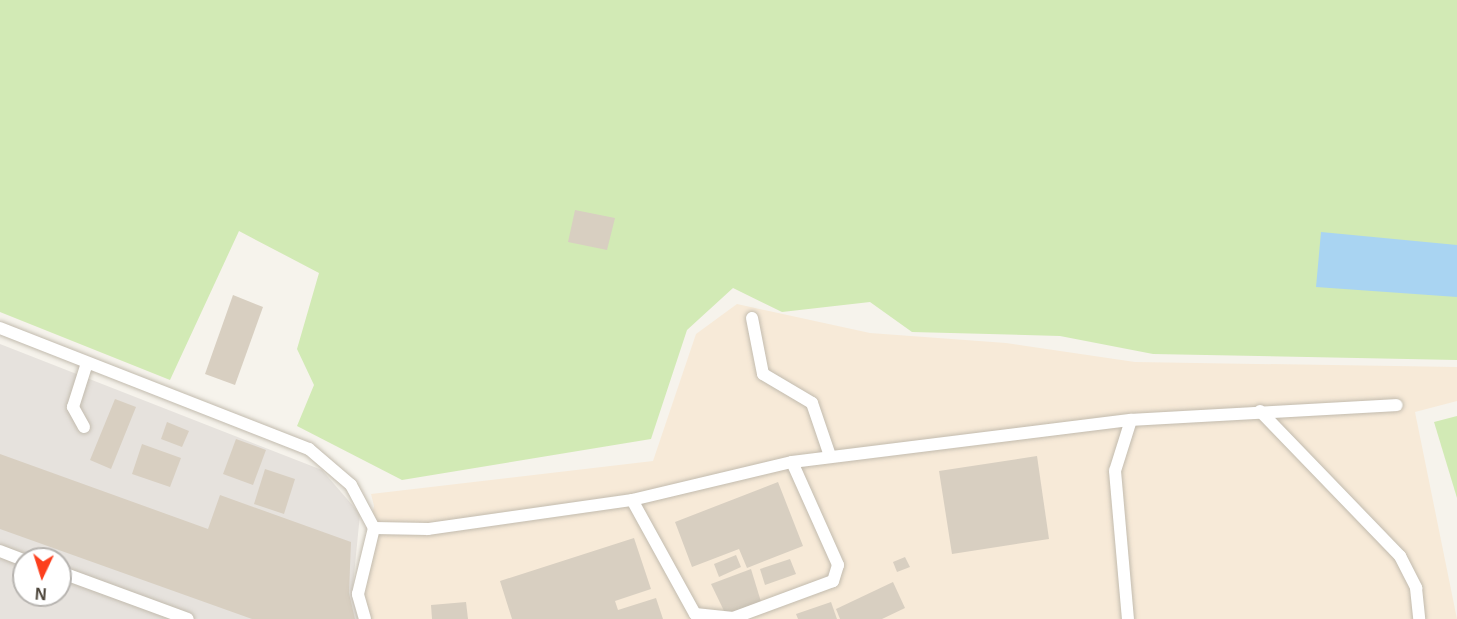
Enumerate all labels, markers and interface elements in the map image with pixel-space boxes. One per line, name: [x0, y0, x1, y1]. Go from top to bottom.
north arrow: [12, 547, 72, 607]
text: N: [34, 585, 47, 602]

